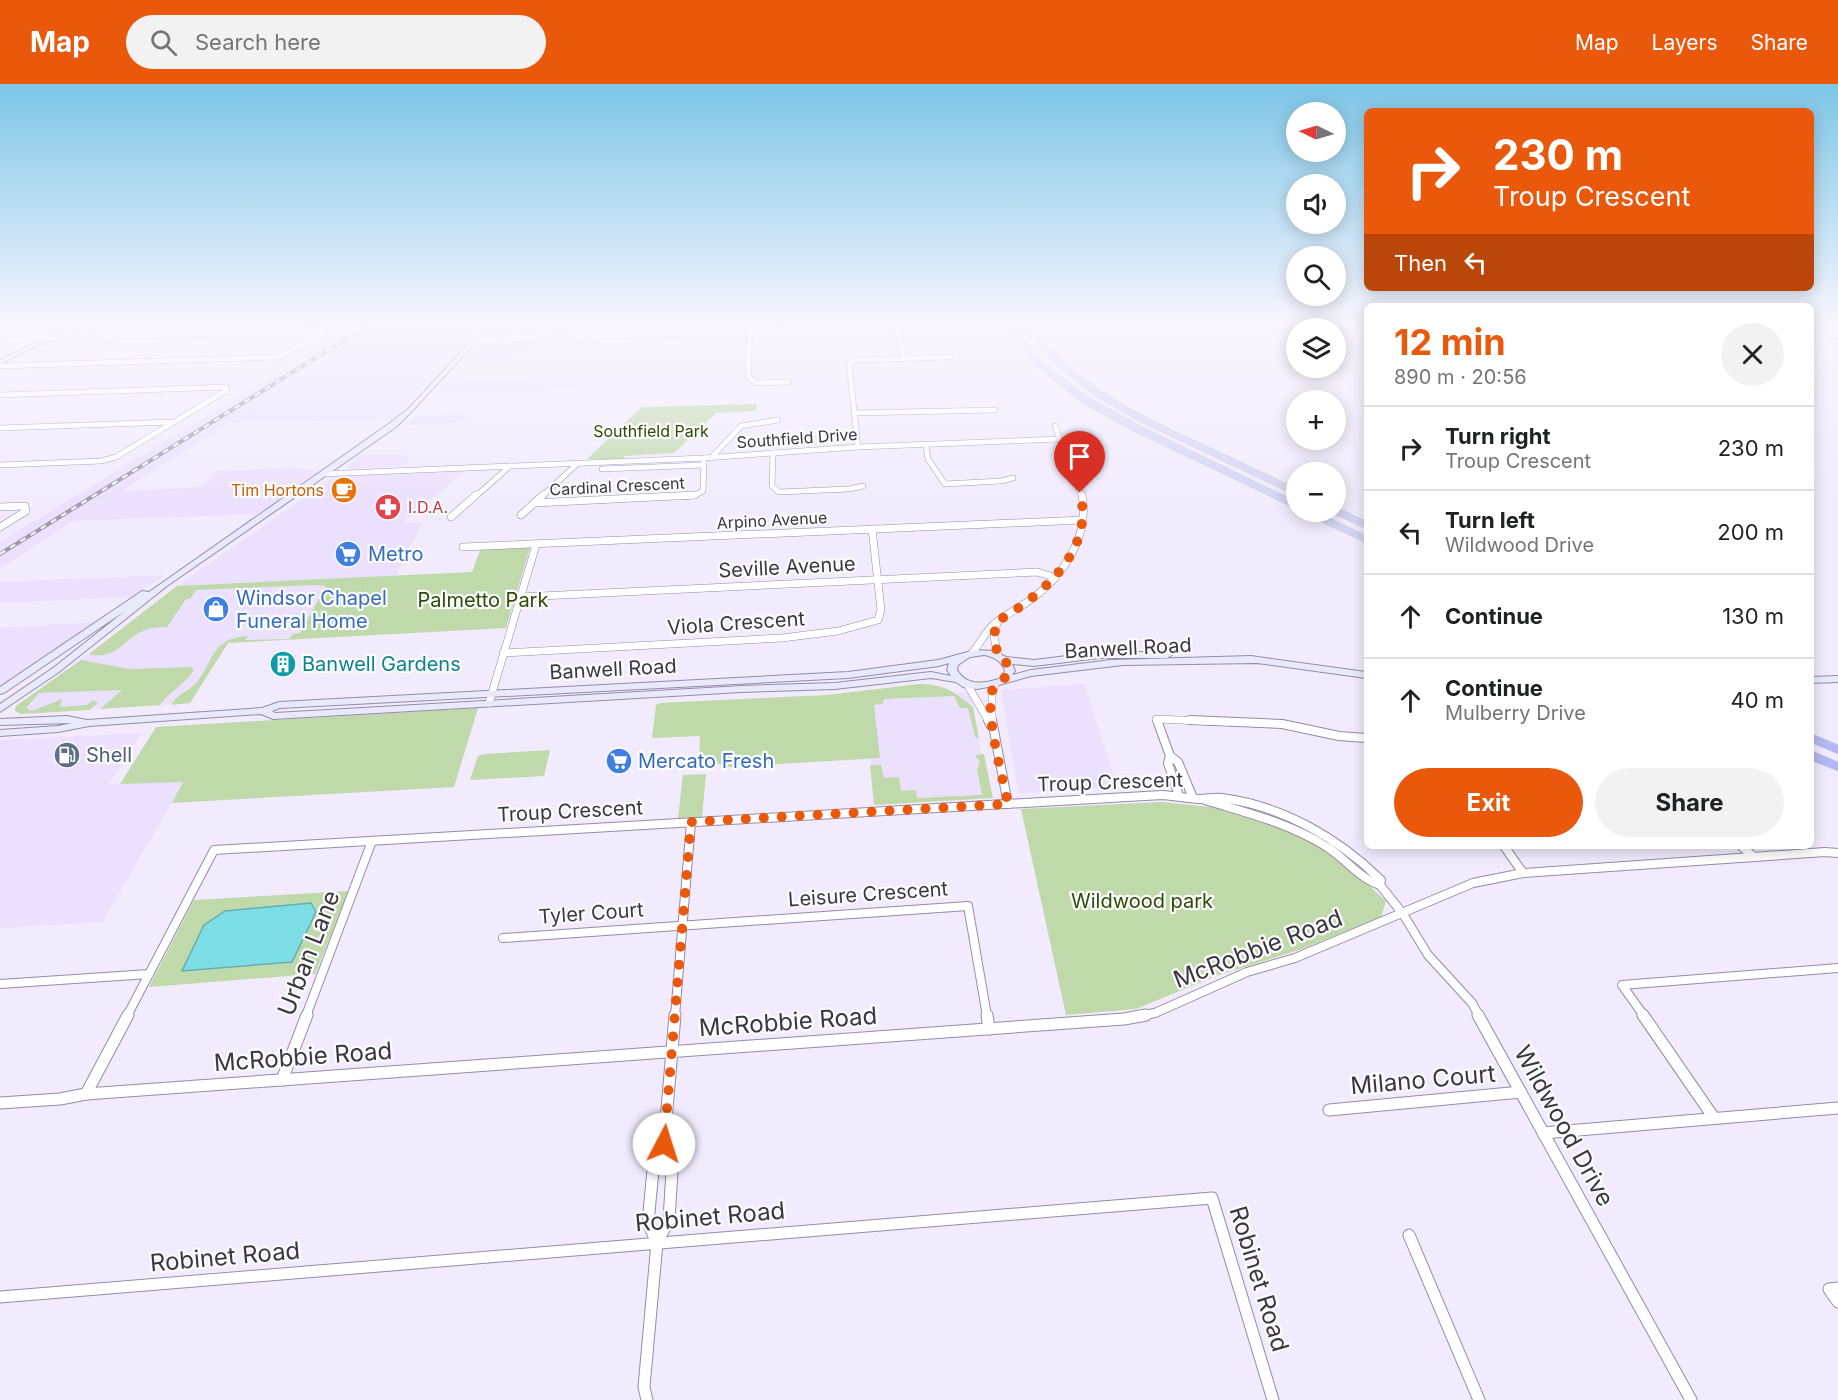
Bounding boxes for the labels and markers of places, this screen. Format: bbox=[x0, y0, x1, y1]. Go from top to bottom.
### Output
pin bbox=[1054, 431, 1105, 493]
cafe icon: Tim Hortons bbox=[329, 475, 359, 505]
place label: Tim Hortons bbox=[231, 480, 324, 500]
pharmacy icon: I.D.A. bbox=[373, 492, 403, 522]
place label: I.D.A. bbox=[408, 497, 448, 517]
supermarket icon: Metro bbox=[333, 539, 363, 569]
place label: Metro bbox=[368, 542, 423, 566]
place label: Windsor Chapel Funeral Home bbox=[236, 586, 387, 633]
shop icon: Windsor Chapel Funeral Home bbox=[201, 594, 231, 624]
building icon: Banwell Gardens bbox=[268, 649, 298, 679]
place label: Banwell Gardens bbox=[302, 652, 461, 676]
fuel station icon: Shell bbox=[52, 740, 82, 770]
place label: Shell bbox=[86, 743, 132, 767]
supermarket icon: Mercato Fresh bbox=[604, 746, 634, 776]
place label: Mercato Fresh bbox=[638, 749, 774, 773]

